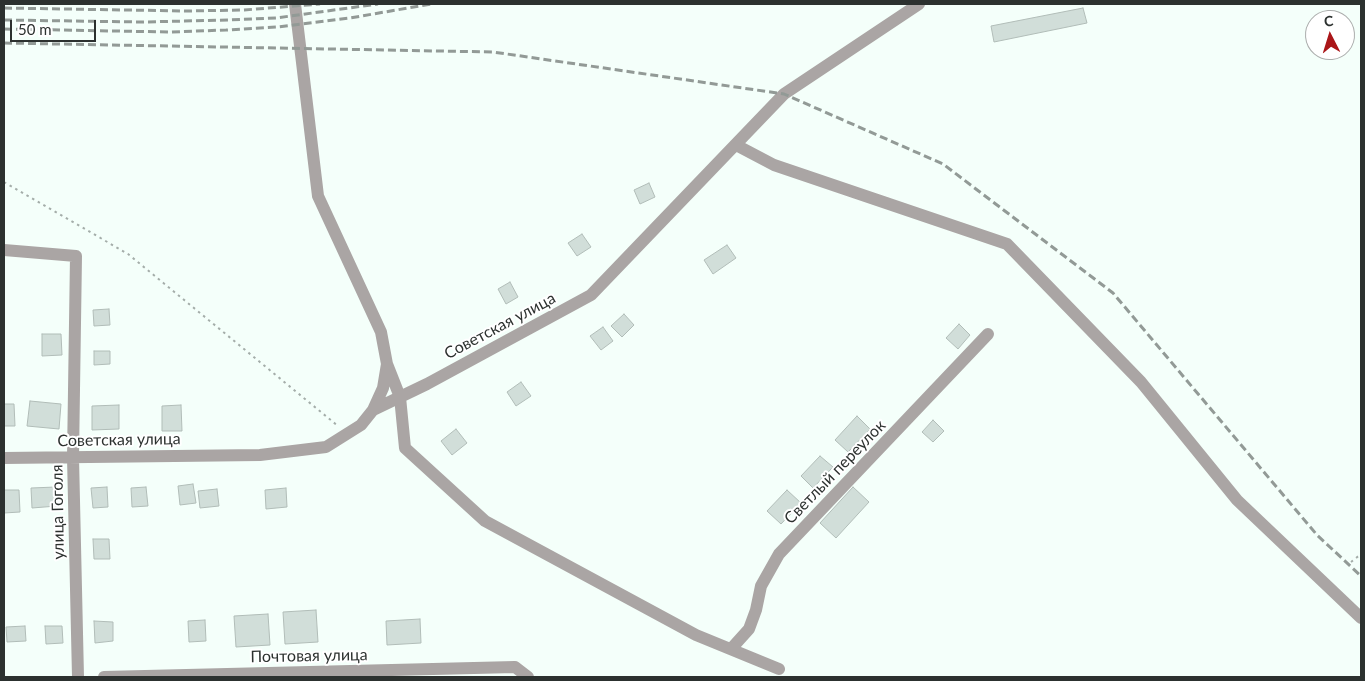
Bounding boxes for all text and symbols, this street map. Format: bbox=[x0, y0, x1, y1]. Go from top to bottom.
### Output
scale bar bbox=[12, 10, 99, 42]
north arrow bbox=[1305, 10, 1355, 60]
text: С bbox=[1323, 12, 1334, 29]
text: 50 m bbox=[18, 20, 52, 38]
street label: Советская улица bbox=[441, 289, 559, 363]
street label: Светлый переулок bbox=[780, 416, 890, 528]
street label: Советская улица bbox=[57, 429, 181, 451]
street label: улица Гоголя bbox=[48, 464, 68, 560]
street label: Почтовая улица bbox=[250, 645, 368, 667]

